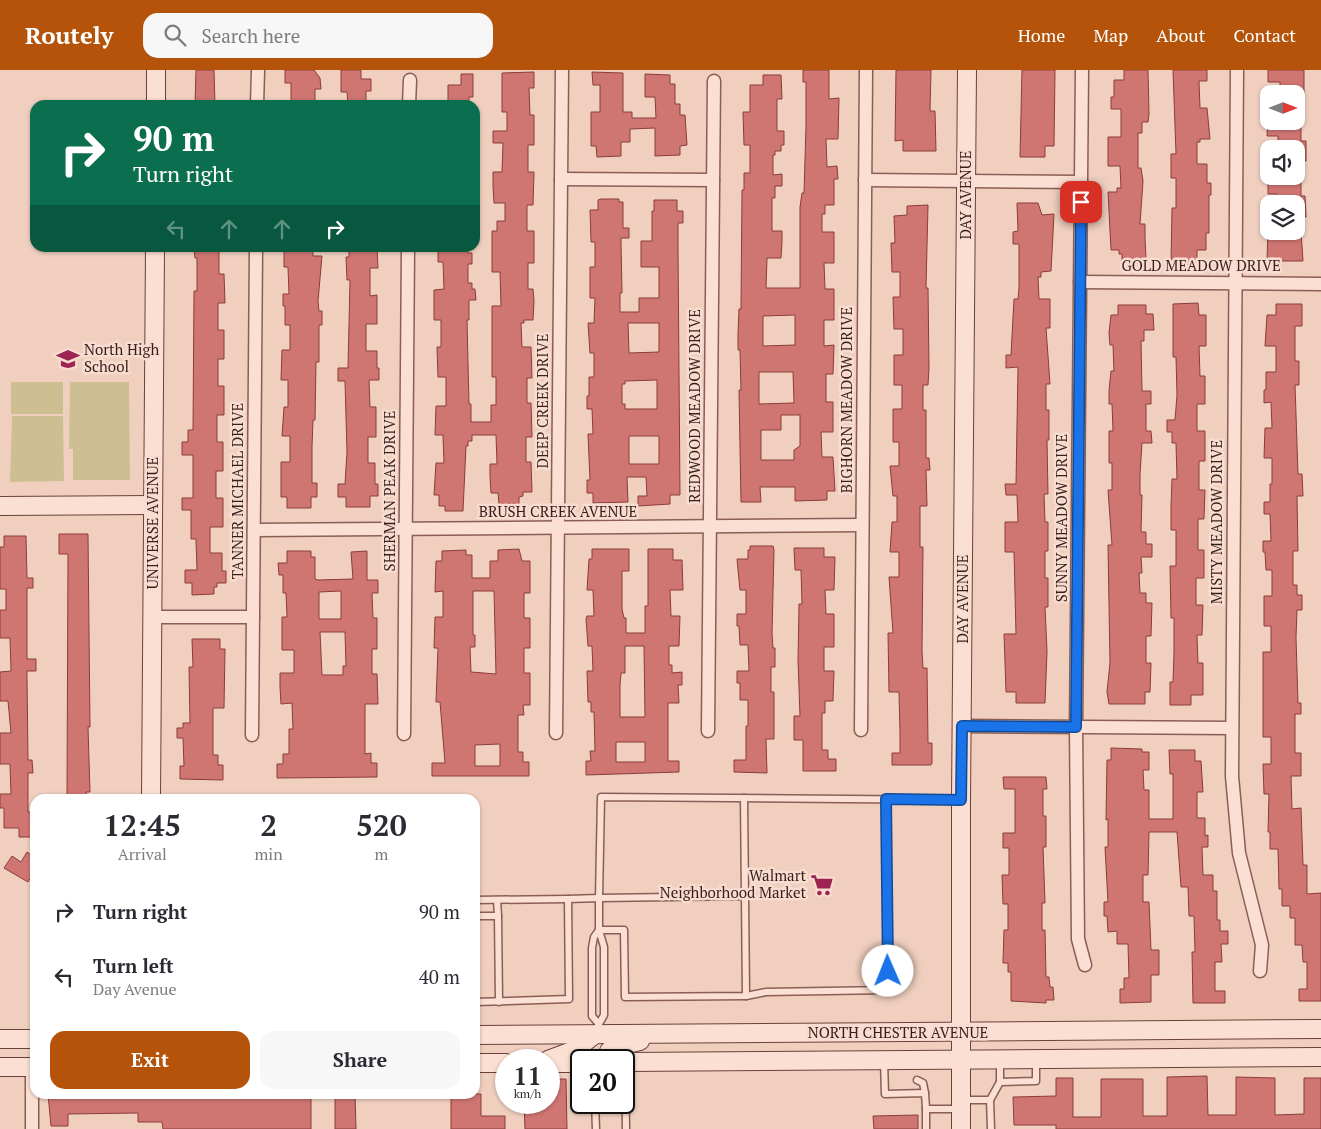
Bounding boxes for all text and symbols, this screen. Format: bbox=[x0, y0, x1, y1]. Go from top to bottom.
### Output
search box bbox=[143, 13, 493, 58]
text: Routely bbox=[25, 19, 113, 51]
icon: search bbox=[161, 21, 189, 49]
text: Search here bbox=[201, 23, 300, 48]
text: Home bbox=[1018, 23, 1065, 47]
text: Map bbox=[1093, 23, 1128, 47]
text: About bbox=[1156, 23, 1205, 47]
text: Contact bbox=[1233, 23, 1296, 47]
north arrow bbox=[1260, 85, 1305, 130]
map controls bbox=[1260, 85, 1305, 240]
text: 90 m bbox=[133, 115, 214, 161]
icon: right bbox=[50, 120, 115, 185]
button: sound bbox=[1260, 140, 1305, 185]
street label: DAY AVENUE bbox=[955, 150, 975, 240]
text: Turn right bbox=[133, 159, 233, 188]
pin bbox=[1060, 181, 1102, 223]
icon: arrive bbox=[1067, 188, 1095, 216]
button: layers bbox=[1260, 195, 1305, 240]
icon: left bbox=[162, 215, 190, 243]
icon: ahead bbox=[215, 215, 243, 243]
icon: ahead bbox=[268, 215, 296, 243]
icon: right bbox=[321, 215, 349, 243]
street label: GOLD MEADOW DRIVE bbox=[1121, 255, 1281, 275]
street label: BIGHORN MEADOW DRIVE bbox=[836, 307, 856, 493]
street label: REDWOOD MEADOW DRIVE bbox=[684, 309, 704, 503]
street label: DEEP CREEK DRIVE bbox=[532, 333, 552, 469]
place label: North High School bbox=[84, 339, 159, 376]
school or university icon: North High School bbox=[55, 346, 81, 372]
street label: TANNER MICHAEL DRIVE bbox=[227, 403, 247, 579]
street label: SHERMAN PEAK DRIVE bbox=[379, 411, 399, 571]
street label: SUNNY MEADOW DRIVE bbox=[1051, 434, 1071, 602]
street label: MISTY MEADOW DRIVE bbox=[1206, 440, 1226, 604]
street label: UNIVERSE AVENUE bbox=[142, 457, 162, 589]
street label: BRUSH CREEK AVENUE bbox=[479, 501, 637, 521]
street label: DAY AVENUE bbox=[952, 554, 972, 644]
text: 12:45 bbox=[103, 805, 181, 845]
text: 2 bbox=[260, 805, 277, 845]
text: 520 bbox=[356, 805, 407, 845]
text: Arrival bbox=[118, 843, 167, 865]
text: min bbox=[255, 843, 283, 865]
text: m bbox=[374, 843, 388, 865]
place label: Walmart Neighborhood Market bbox=[660, 865, 806, 902]
supermarket icon: Walmart Neighborhood Market bbox=[809, 872, 835, 898]
icon: right bbox=[50, 898, 78, 926]
text: Turn right bbox=[93, 899, 187, 924]
text: 90 m bbox=[419, 899, 460, 924]
position arrow bbox=[861, 944, 913, 996]
text: Turn left bbox=[93, 953, 174, 978]
icon: left bbox=[50, 963, 78, 991]
text: 40 m bbox=[419, 964, 460, 989]
text: Day Avenue bbox=[93, 978, 176, 1000]
street label: NORTH CHESTER AVENUE bbox=[808, 1022, 988, 1042]
button: Exit bbox=[50, 1031, 250, 1089]
button: Share bbox=[260, 1031, 460, 1089]
speed limit sign: 20 bbox=[570, 1049, 635, 1114]
text: 11 bbox=[513, 1059, 542, 1092]
text: km/h bbox=[514, 1086, 541, 1101]

